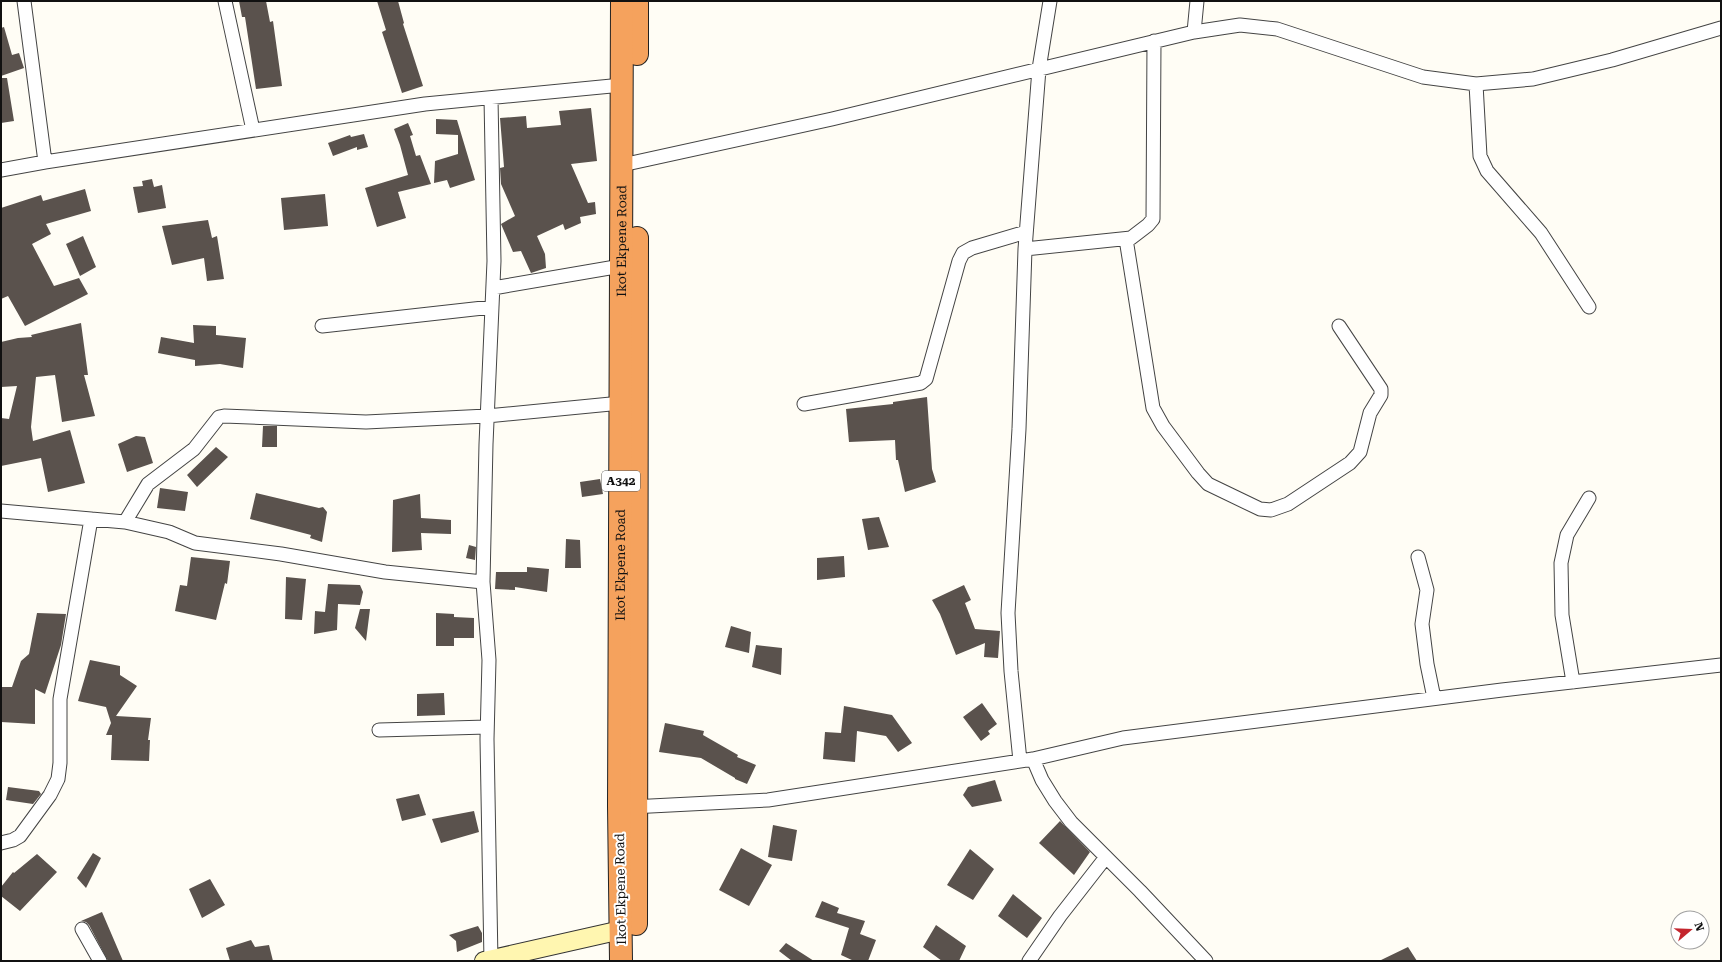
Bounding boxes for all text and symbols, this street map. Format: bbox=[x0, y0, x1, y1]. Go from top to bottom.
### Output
street label: Ikot Ekpene Road bbox=[614, 185, 629, 297]
road number: A342 bbox=[602, 471, 640, 491]
street label: Ikot Ekpene Road bbox=[613, 509, 628, 621]
street label: Ikot Ekpene Road bbox=[612, 832, 629, 945]
north arrow bbox=[1670, 910, 1710, 950]
text: N bbox=[1691, 921, 1707, 934]

